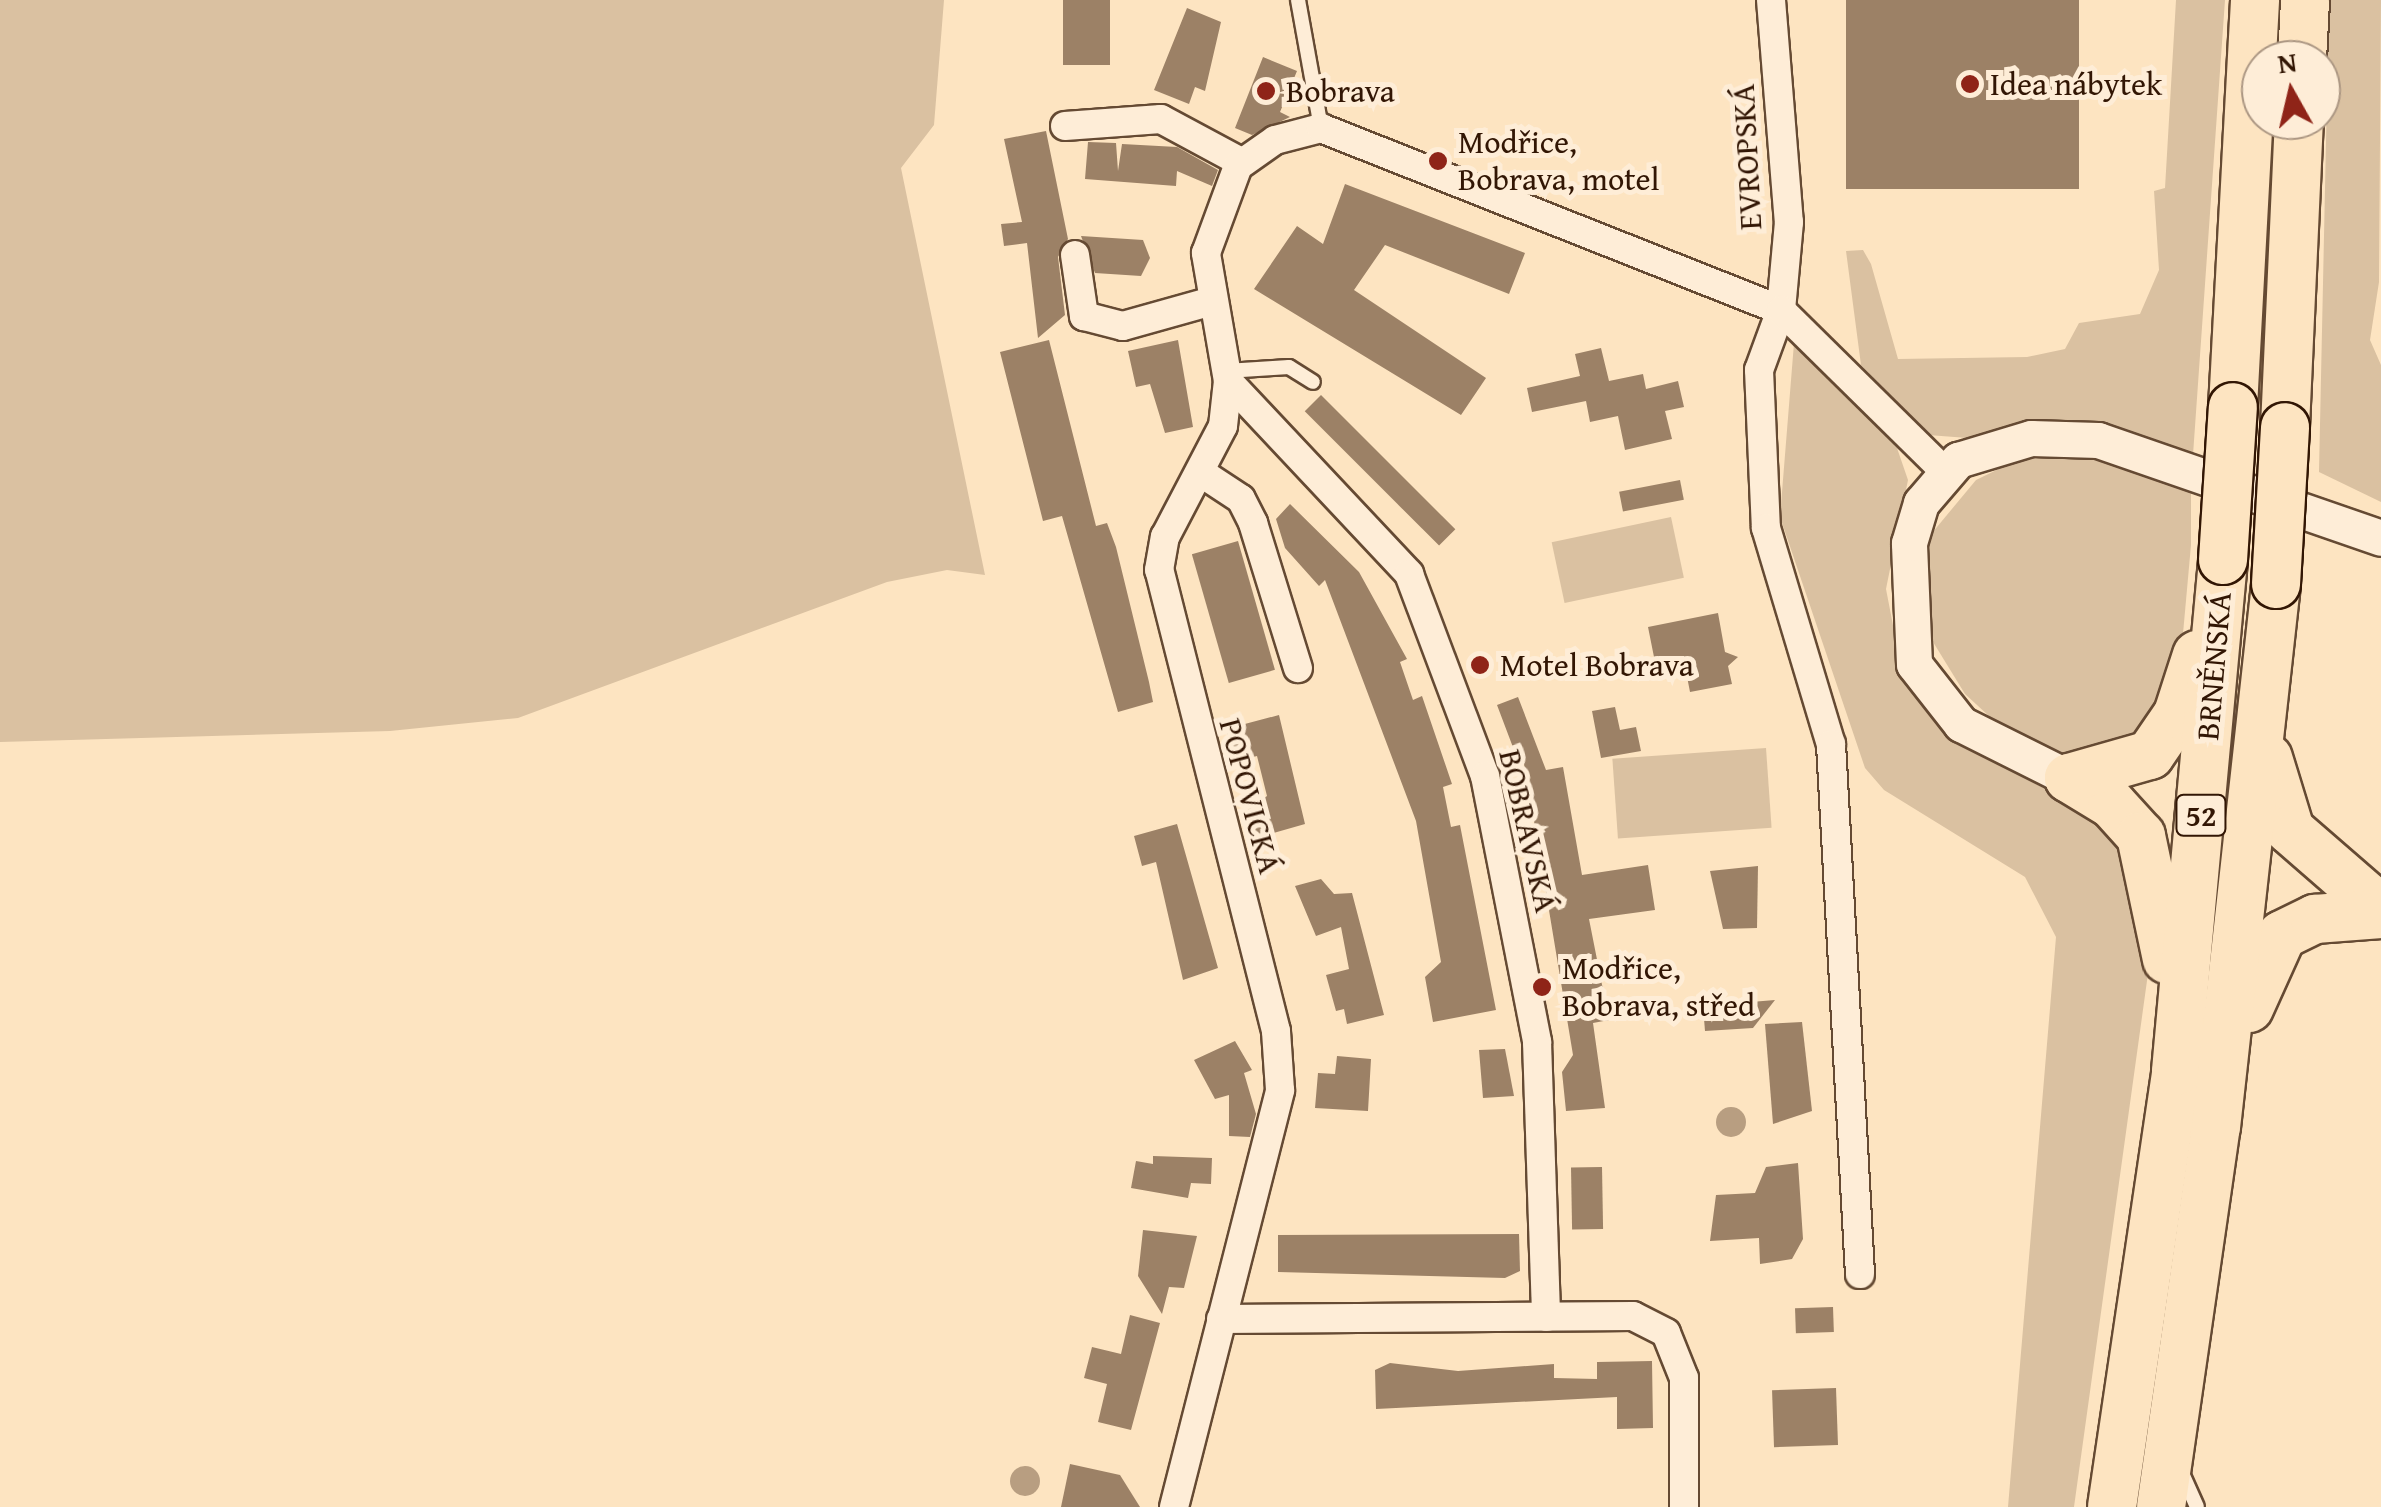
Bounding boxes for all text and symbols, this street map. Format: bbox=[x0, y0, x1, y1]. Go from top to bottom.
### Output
north arrow bbox=[2241, 40, 2341, 140]
text: N bbox=[2275, 40, 2299, 83]
place label: Idea nábytek bbox=[1990, 65, 2162, 103]
place label: Bobrava bbox=[1286, 72, 1395, 110]
marker: Idea nábytek bbox=[1959, 73, 1981, 95]
marker: Bobrava bbox=[1255, 80, 1277, 102]
street label: EVROPSKÁ bbox=[1724, 83, 1770, 231]
place label: Modřice, Bobrava, motel bbox=[1458, 124, 1660, 199]
marker: Modřice, Bobrava, motel bbox=[1427, 150, 1449, 172]
street label: BRNĚNSKÁ bbox=[2188, 590, 2240, 742]
place label: Motel Bobrava bbox=[1500, 646, 1694, 684]
marker: Motel Bobrava bbox=[1469, 654, 1491, 676]
street label: POPOVICKÁ bbox=[1211, 714, 1289, 878]
street label: BOBRAVSKÁ bbox=[1491, 746, 1565, 916]
road number: 52 bbox=[2174, 790, 2228, 840]
place label: Modřice, Bobrava, střed bbox=[1562, 950, 1755, 1025]
marker: Modřice, Bobrava, střed bbox=[1531, 976, 1553, 998]

